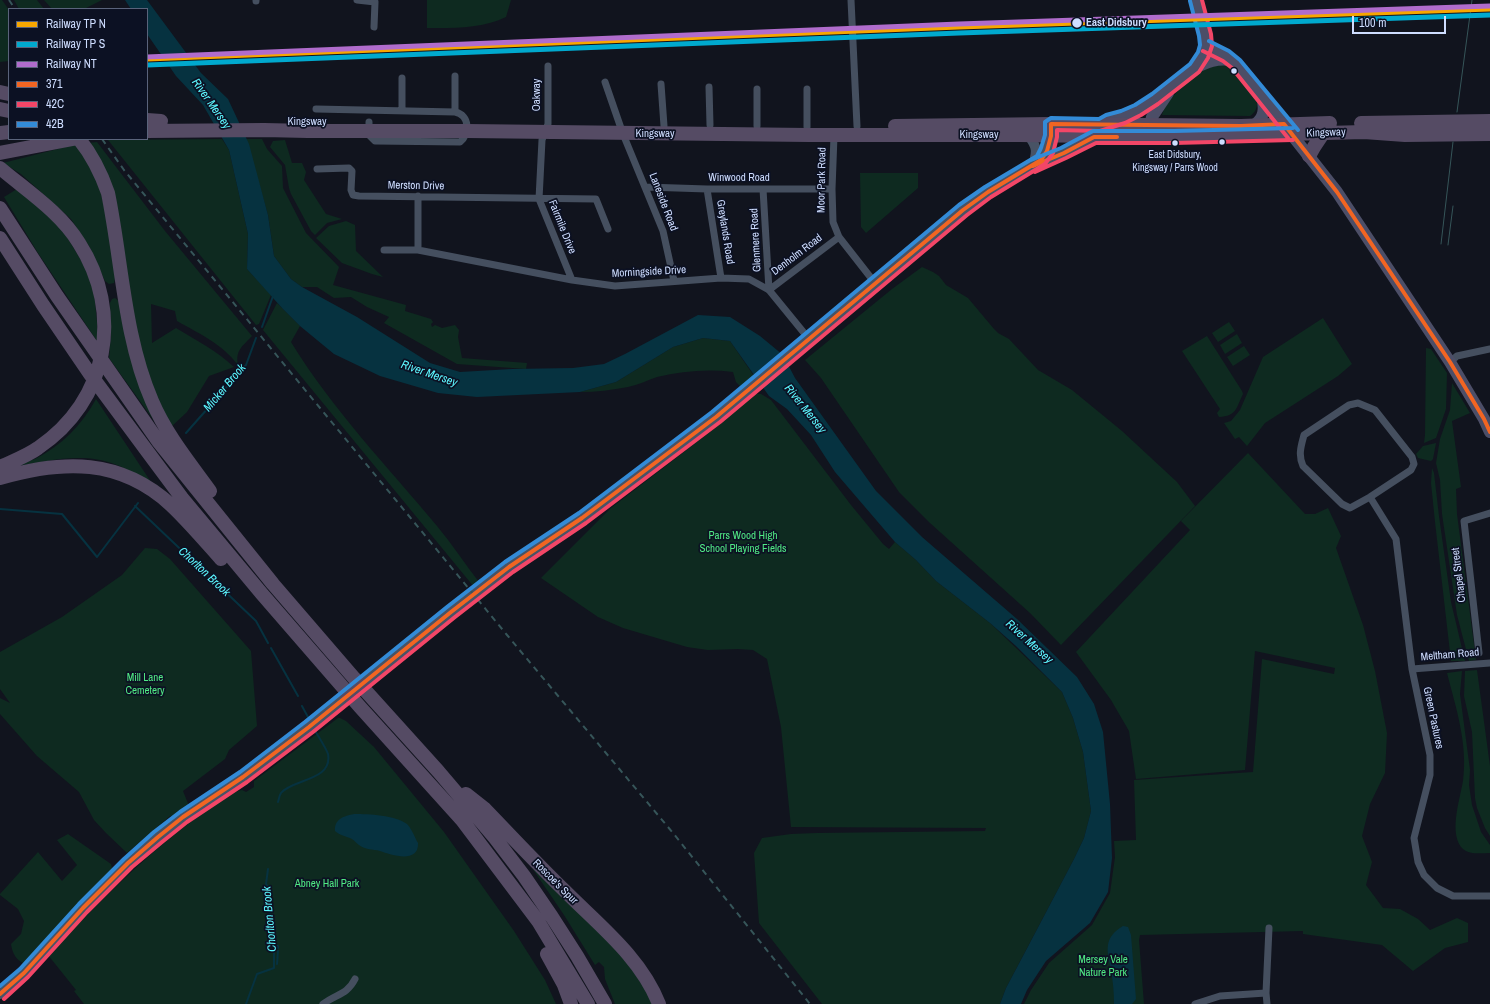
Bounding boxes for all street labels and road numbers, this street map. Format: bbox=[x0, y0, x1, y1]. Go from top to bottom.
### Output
street label: Oakway bbox=[530, 79, 544, 111]
street label: Kingsway bbox=[287, 115, 327, 129]
street label: Kingsway bbox=[1306, 126, 1346, 140]
street label: Kingsway bbox=[635, 127, 675, 141]
street label: Kingsway bbox=[959, 128, 999, 142]
street label: Moor Park Road bbox=[815, 147, 829, 213]
street label: Laneside Road bbox=[646, 171, 680, 233]
street label: Winwood Road bbox=[708, 171, 770, 185]
street label: Merston Drive bbox=[388, 179, 444, 193]
street label: Fairmile Drive bbox=[545, 198, 579, 256]
street label: Greylands Road bbox=[713, 199, 737, 265]
street label: Glenmere Road bbox=[748, 208, 764, 272]
street label: Denholm Road bbox=[769, 232, 825, 278]
street label: Morningside Drive bbox=[612, 263, 686, 281]
street label: Chapel Street bbox=[1449, 547, 1469, 603]
street label: Meltham Road bbox=[1420, 646, 1480, 664]
street label: Green Pastures bbox=[1420, 686, 1446, 750]
street label: Roscoe's Spur bbox=[530, 857, 580, 907]

